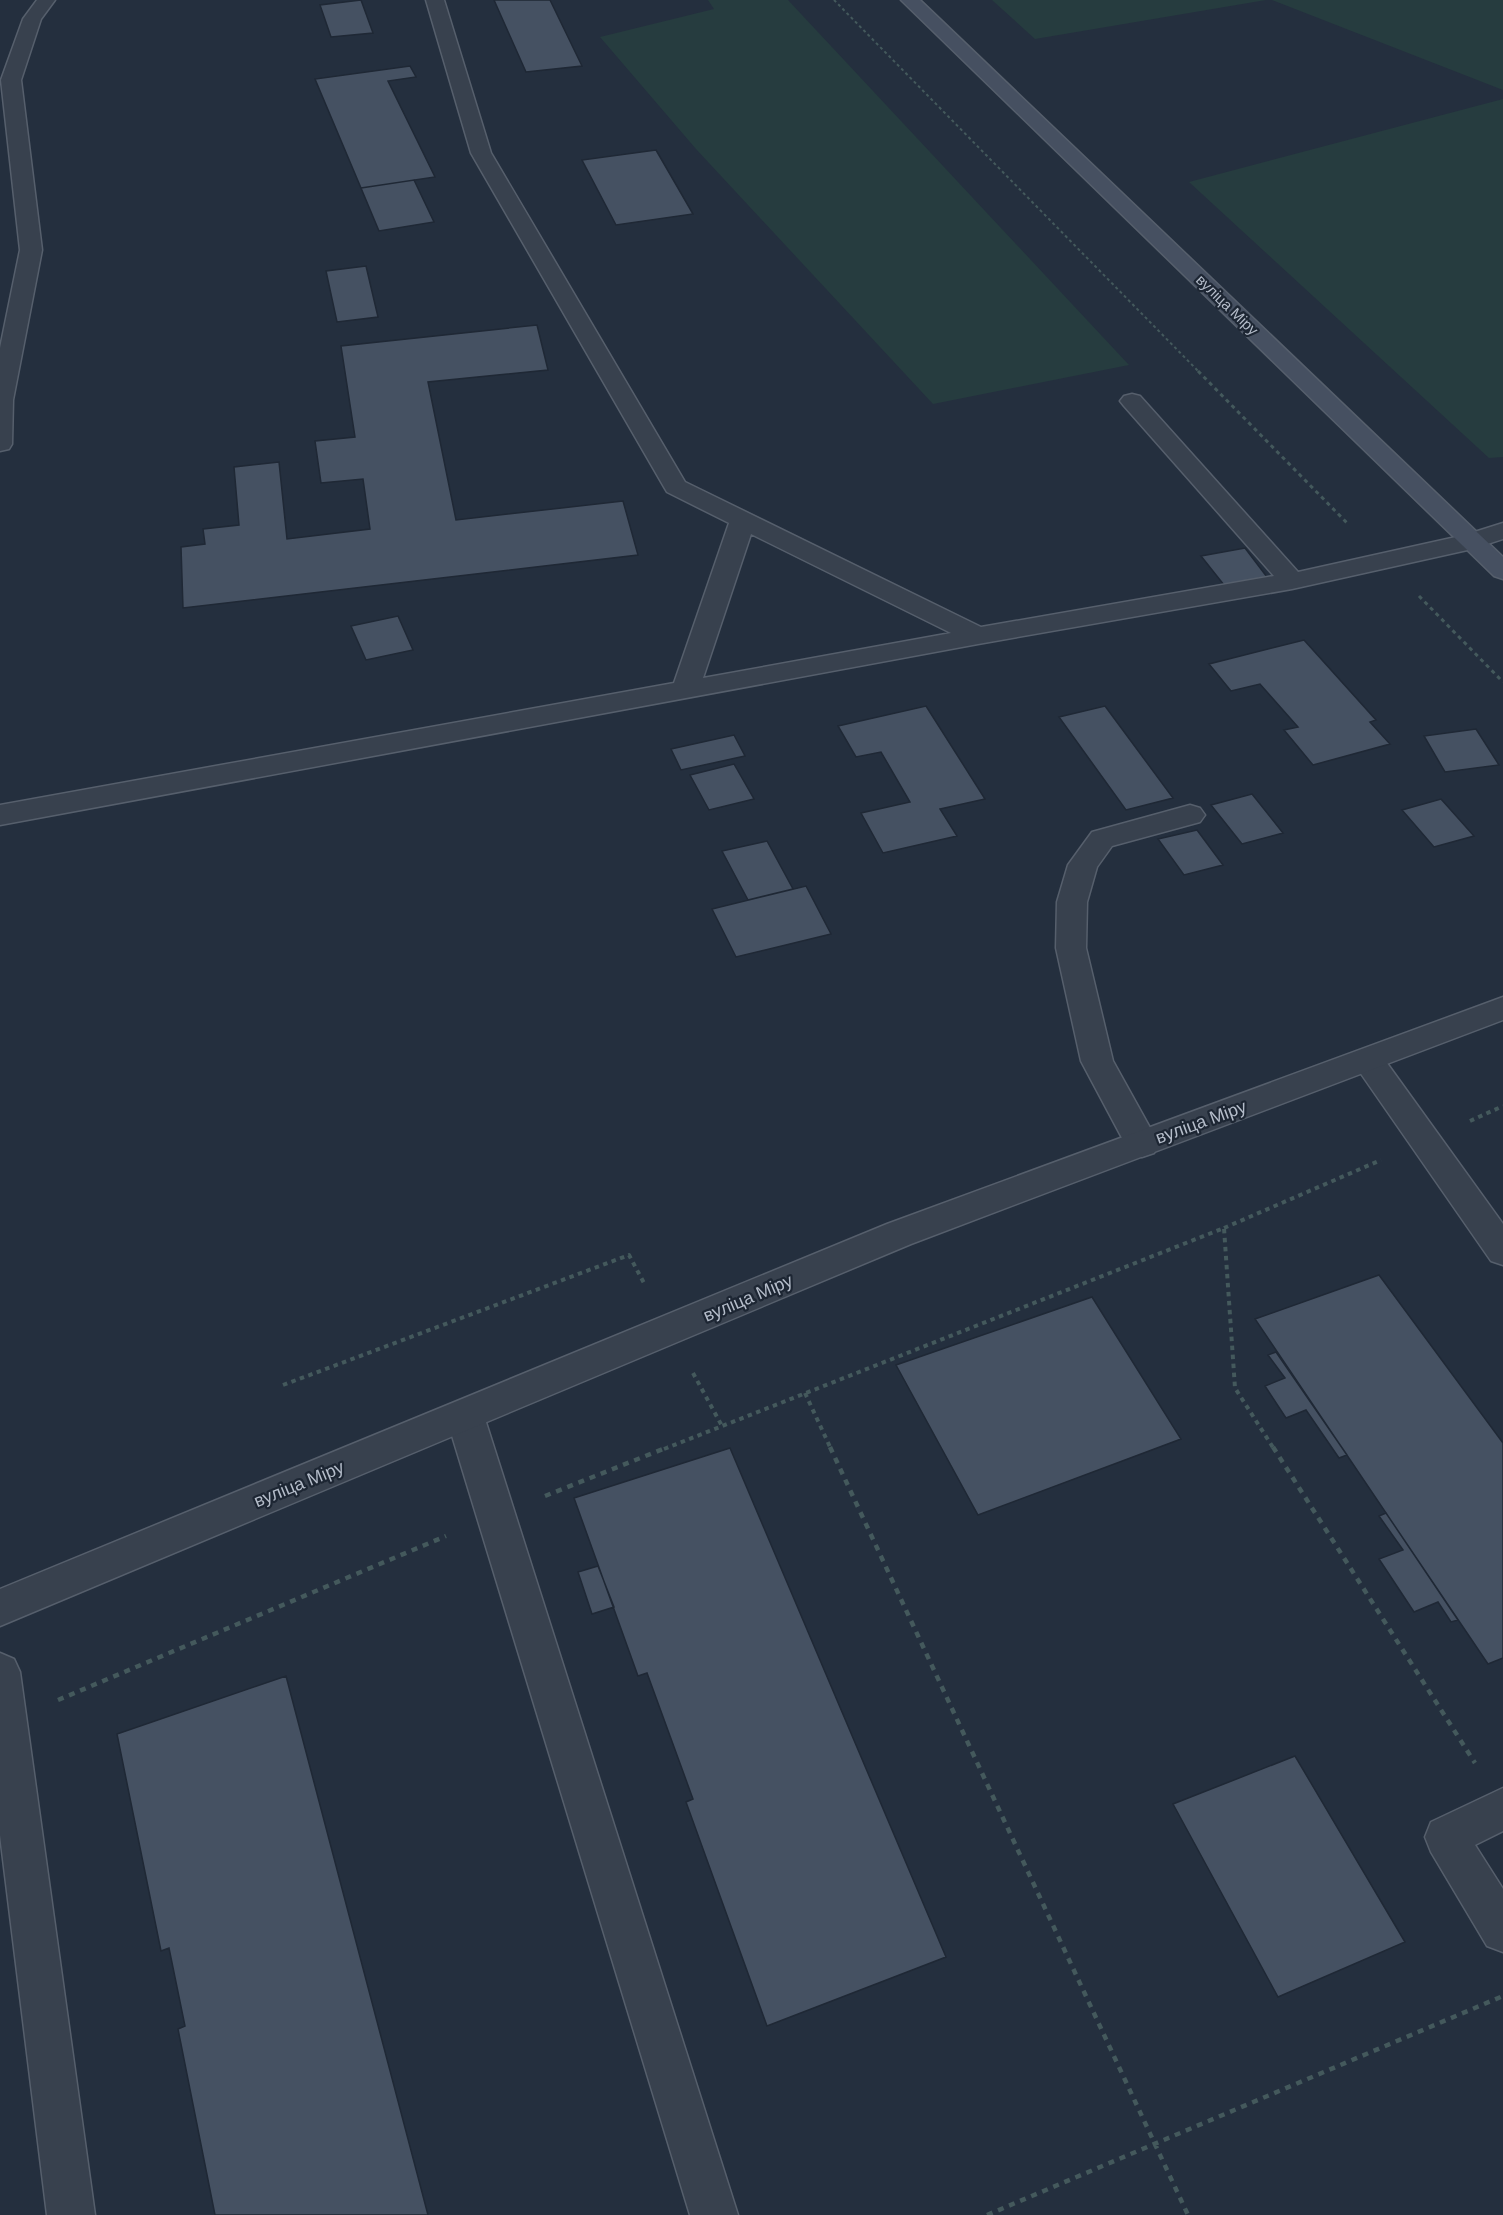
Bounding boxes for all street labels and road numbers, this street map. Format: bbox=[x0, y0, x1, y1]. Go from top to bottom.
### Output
street label: вуліца Міру bbox=[1192, 270, 1263, 340]
street label: вуліца Міру bbox=[1152, 1094, 1250, 1150]
street label: вуліца Міру bbox=[700, 1268, 796, 1328]
street label: вуліца Міру bbox=[250, 1455, 348, 1513]

